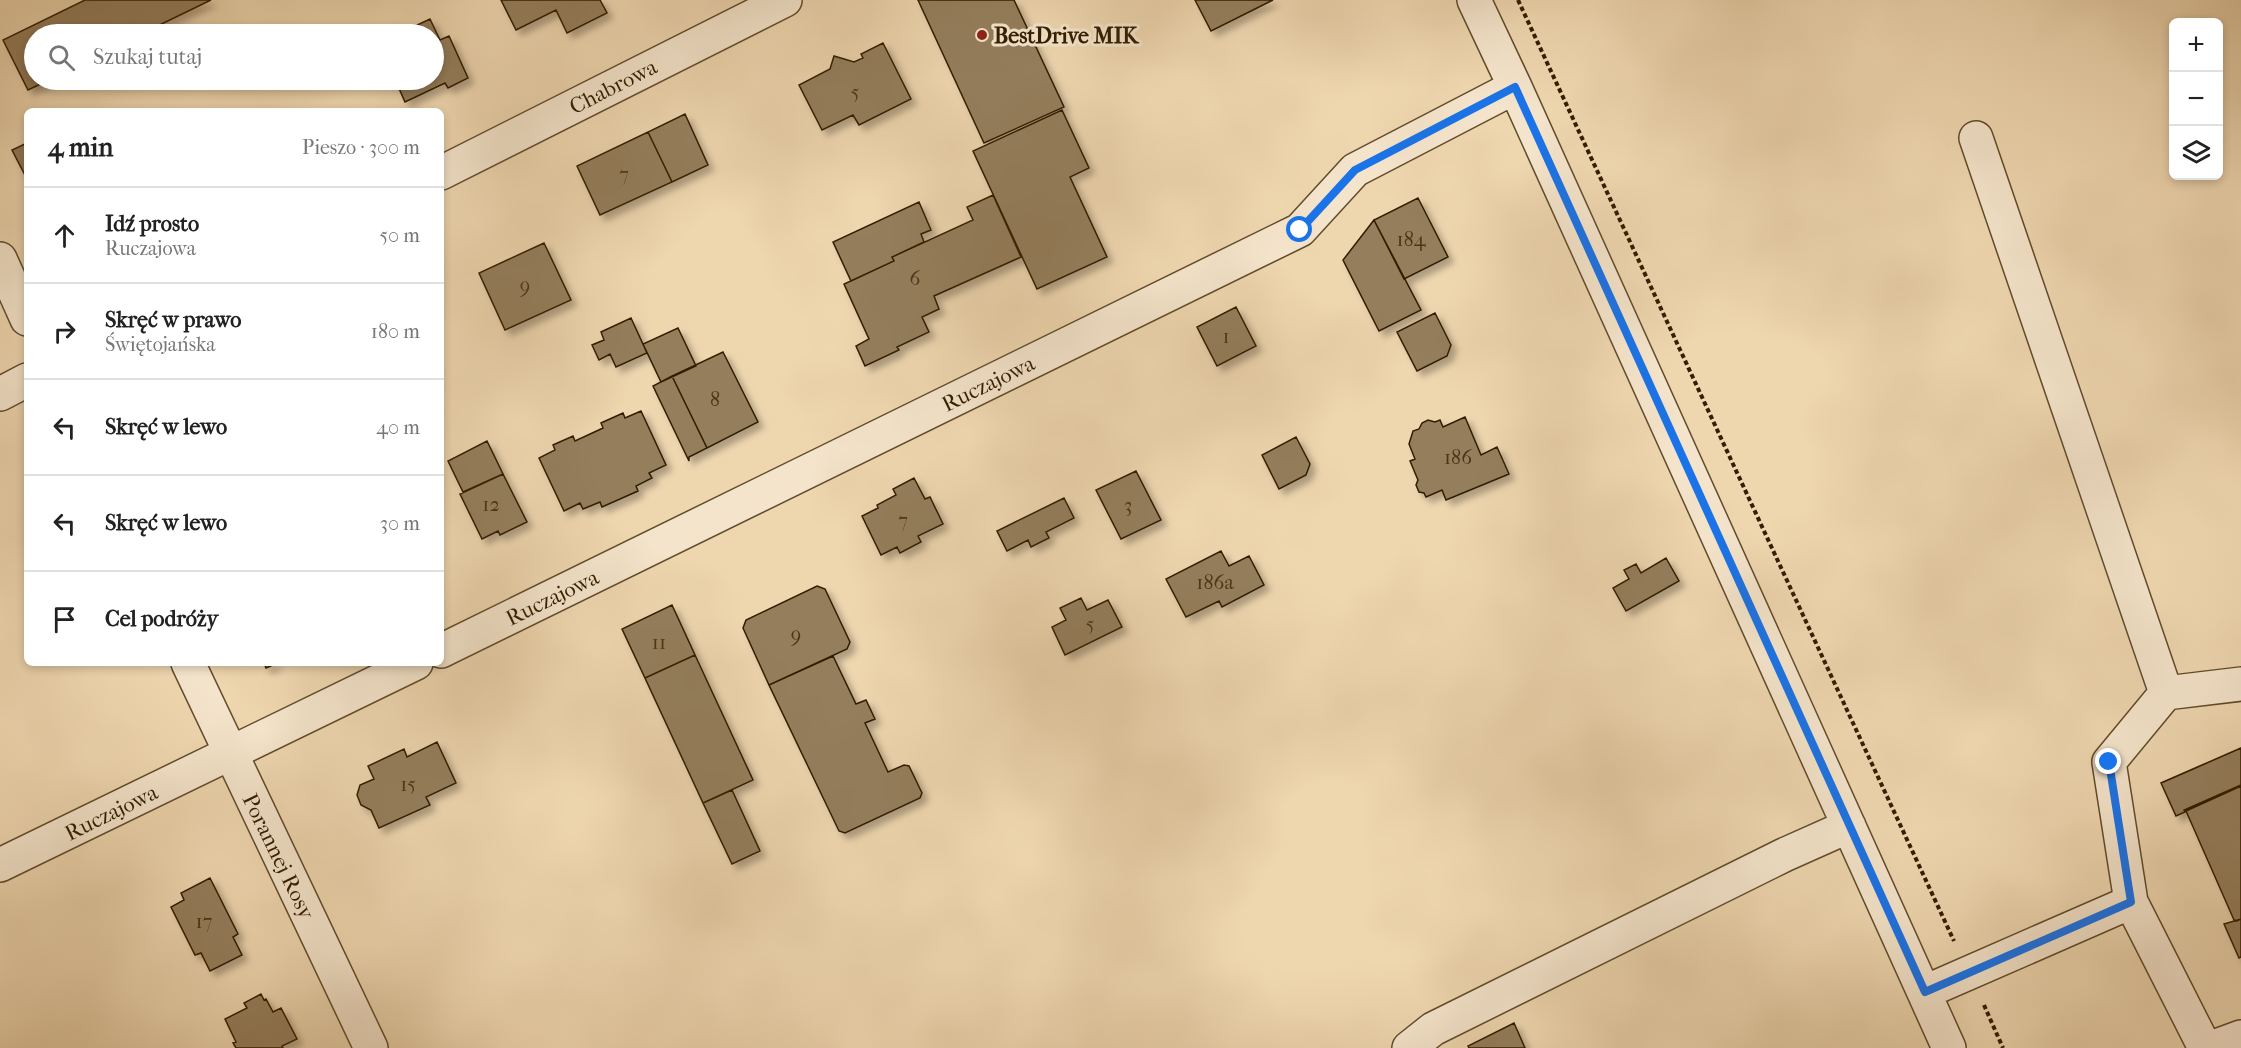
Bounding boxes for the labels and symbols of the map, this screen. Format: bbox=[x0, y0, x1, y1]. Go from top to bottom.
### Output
place label: BestDrive MIK bbox=[994, 23, 1140, 49]
marker: BestDrive MIK bbox=[975, 28, 989, 42]
street label: Chabrowa bbox=[565, 53, 662, 120]
house number: 5 bbox=[851, 81, 859, 104]
house number: 7 bbox=[619, 163, 629, 186]
route start bbox=[1286, 216, 1312, 242]
house number: 184 bbox=[1397, 228, 1427, 251]
house number: 6 bbox=[910, 267, 921, 290]
house number: 9 bbox=[520, 275, 530, 298]
house number: 1 bbox=[1222, 325, 1230, 348]
street label: Ruczajowa bbox=[938, 350, 1040, 418]
house number: 8 bbox=[710, 388, 720, 411]
house number: 186 bbox=[1444, 446, 1472, 469]
house number: 12 bbox=[482, 493, 500, 516]
house number: 3 bbox=[1124, 494, 1132, 517]
house number: 7 bbox=[898, 509, 908, 532]
street label: Ruczajowa bbox=[502, 564, 604, 632]
house number: 186a bbox=[1196, 571, 1234, 594]
house number: 5 bbox=[1086, 613, 1094, 636]
house number: 9 bbox=[791, 624, 801, 647]
house number: 11 bbox=[652, 631, 666, 654]
route end bbox=[2095, 748, 2121, 774]
house number: 15 bbox=[400, 773, 416, 796]
street label: Ruczajowa bbox=[61, 779, 163, 847]
street label: Porannej Rosy bbox=[236, 789, 320, 925]
house number: 17 bbox=[196, 910, 213, 933]

